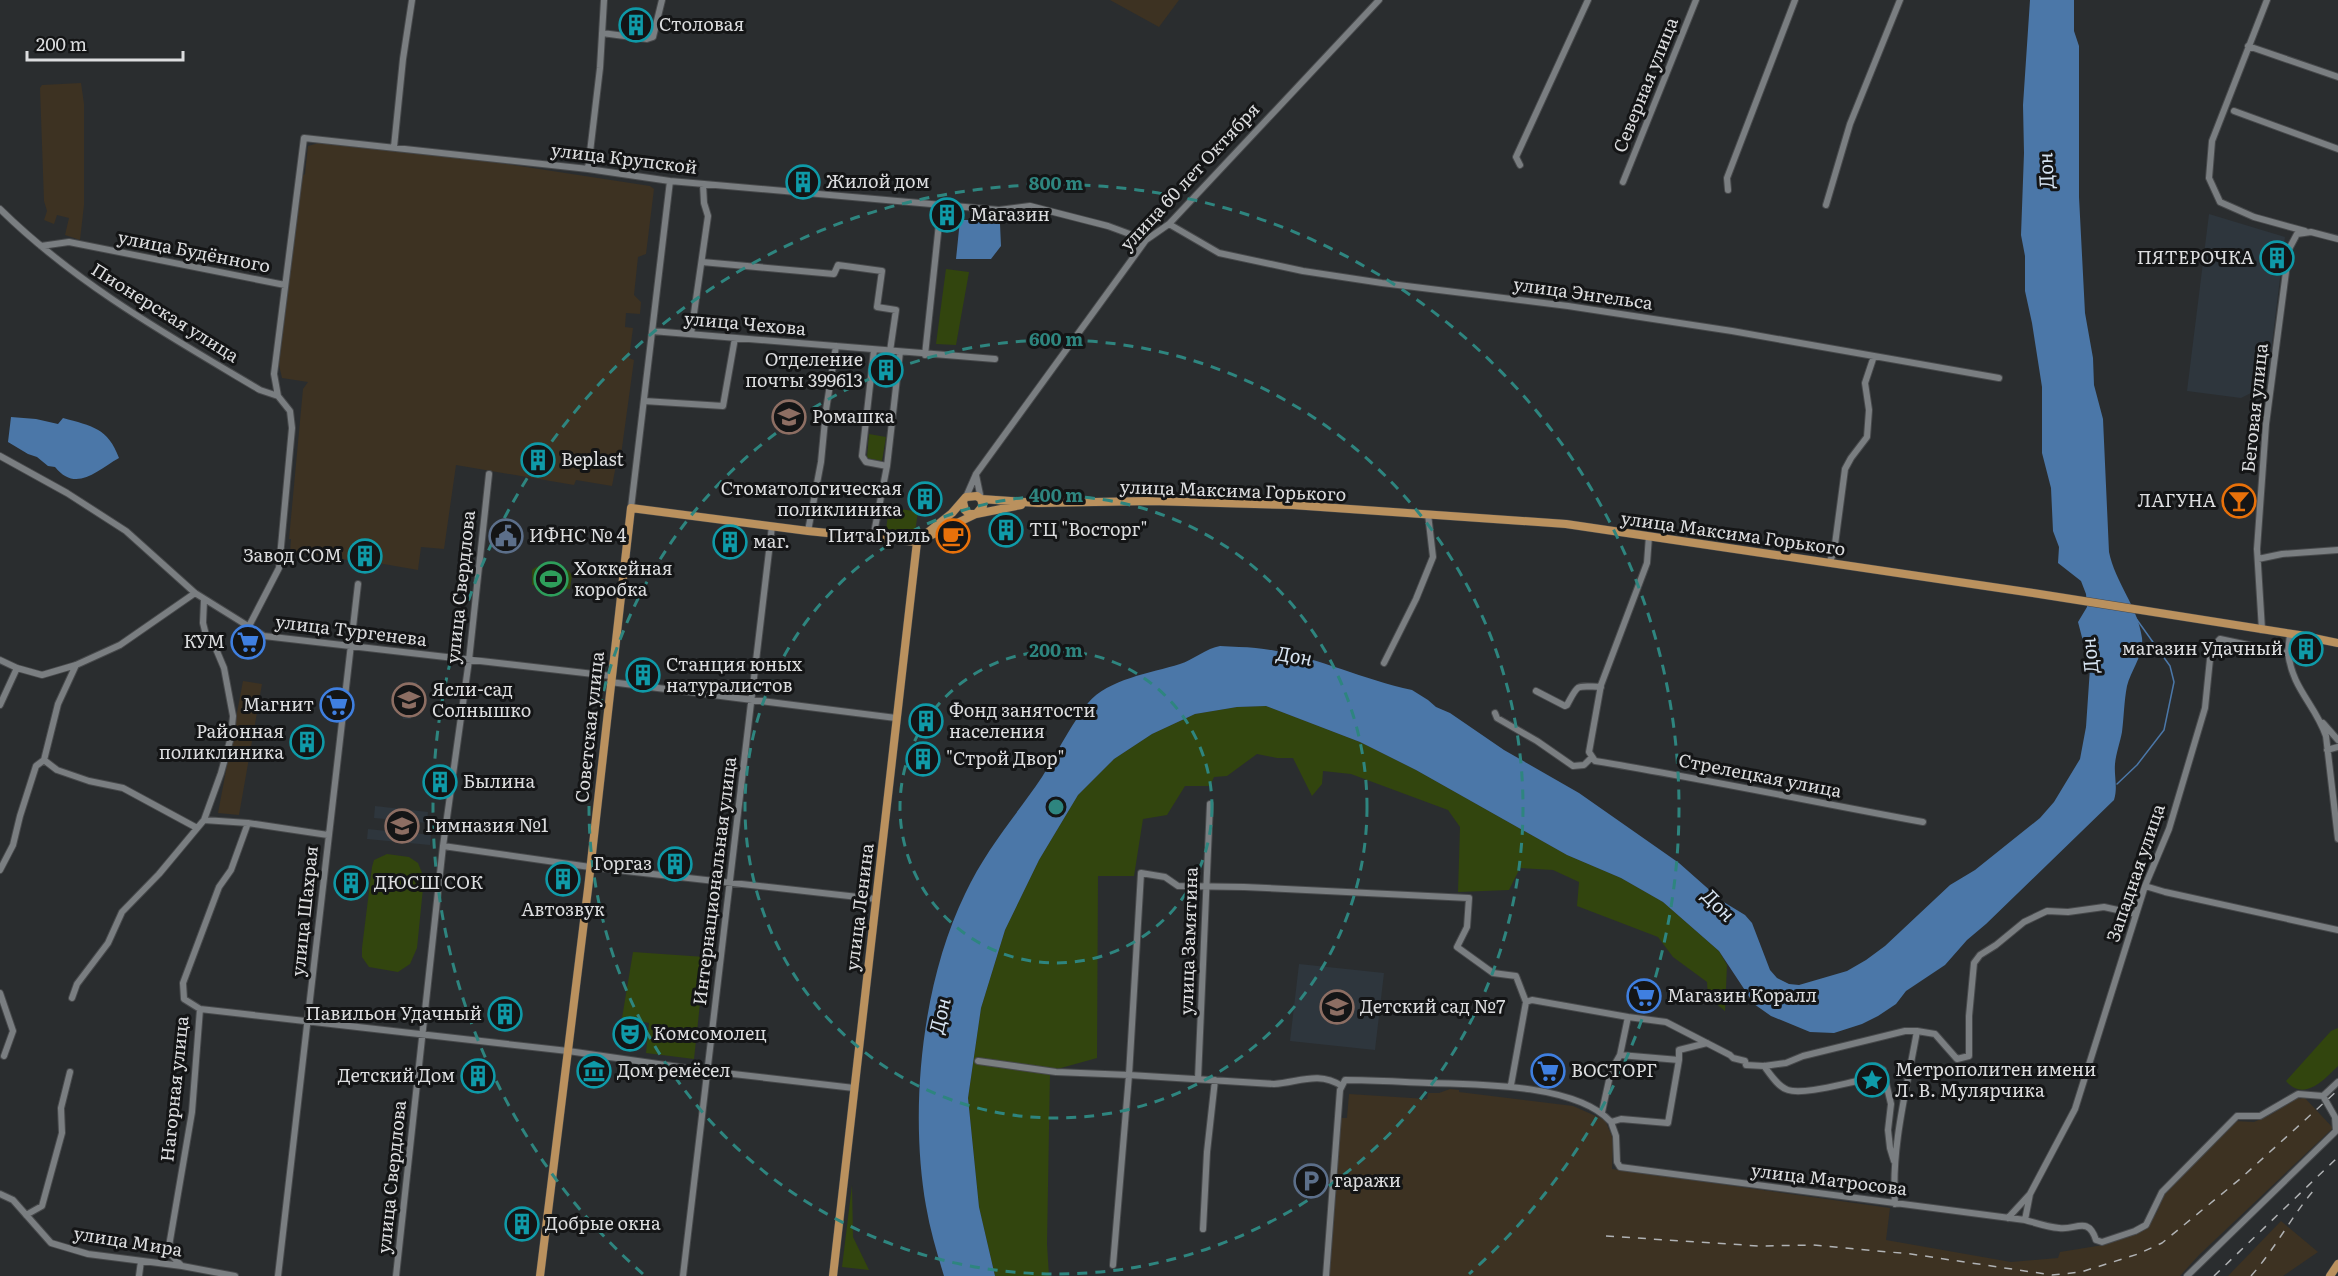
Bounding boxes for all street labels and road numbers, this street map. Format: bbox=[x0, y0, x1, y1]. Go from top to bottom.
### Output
street label: Северная улица bbox=[1605, 12, 1684, 156]
street label: улица 60 лет Октября bbox=[1113, 96, 1265, 256]
street label: улица Крупской bbox=[549, 135, 699, 180]
street label: улица Будённого bbox=[116, 222, 273, 279]
street label: Пионерская улица bbox=[87, 255, 245, 368]
street label: улица Энгельса bbox=[1512, 269, 1655, 316]
street label: улица Чехова bbox=[683, 304, 808, 341]
street label: Беговая улица bbox=[2233, 341, 2274, 474]
street label: улица Максима Горького bbox=[1119, 472, 1347, 507]
street label: улица Максима Горького bbox=[1619, 503, 1847, 562]
street label: улица Свердлова bbox=[438, 509, 481, 665]
street label: улица Тургенева bbox=[274, 607, 429, 652]
street label: Советская улица bbox=[567, 650, 610, 804]
street label: Стрелецкая улица bbox=[1676, 745, 1845, 804]
street label: Интернациональная улица bbox=[685, 755, 742, 1007]
street label: Западная улица bbox=[2098, 799, 2171, 945]
street label: улица Ленина bbox=[837, 841, 880, 972]
street label: улица Шахрая bbox=[283, 844, 324, 978]
street label: улица Замятина bbox=[1171, 866, 1204, 1015]
street label: Нагорная улица bbox=[152, 1014, 195, 1163]
street label: улица Свердлова bbox=[369, 1099, 412, 1255]
street label: улица Матросова bbox=[1749, 1156, 1909, 1202]
street label: улица Мира bbox=[72, 1219, 185, 1263]

